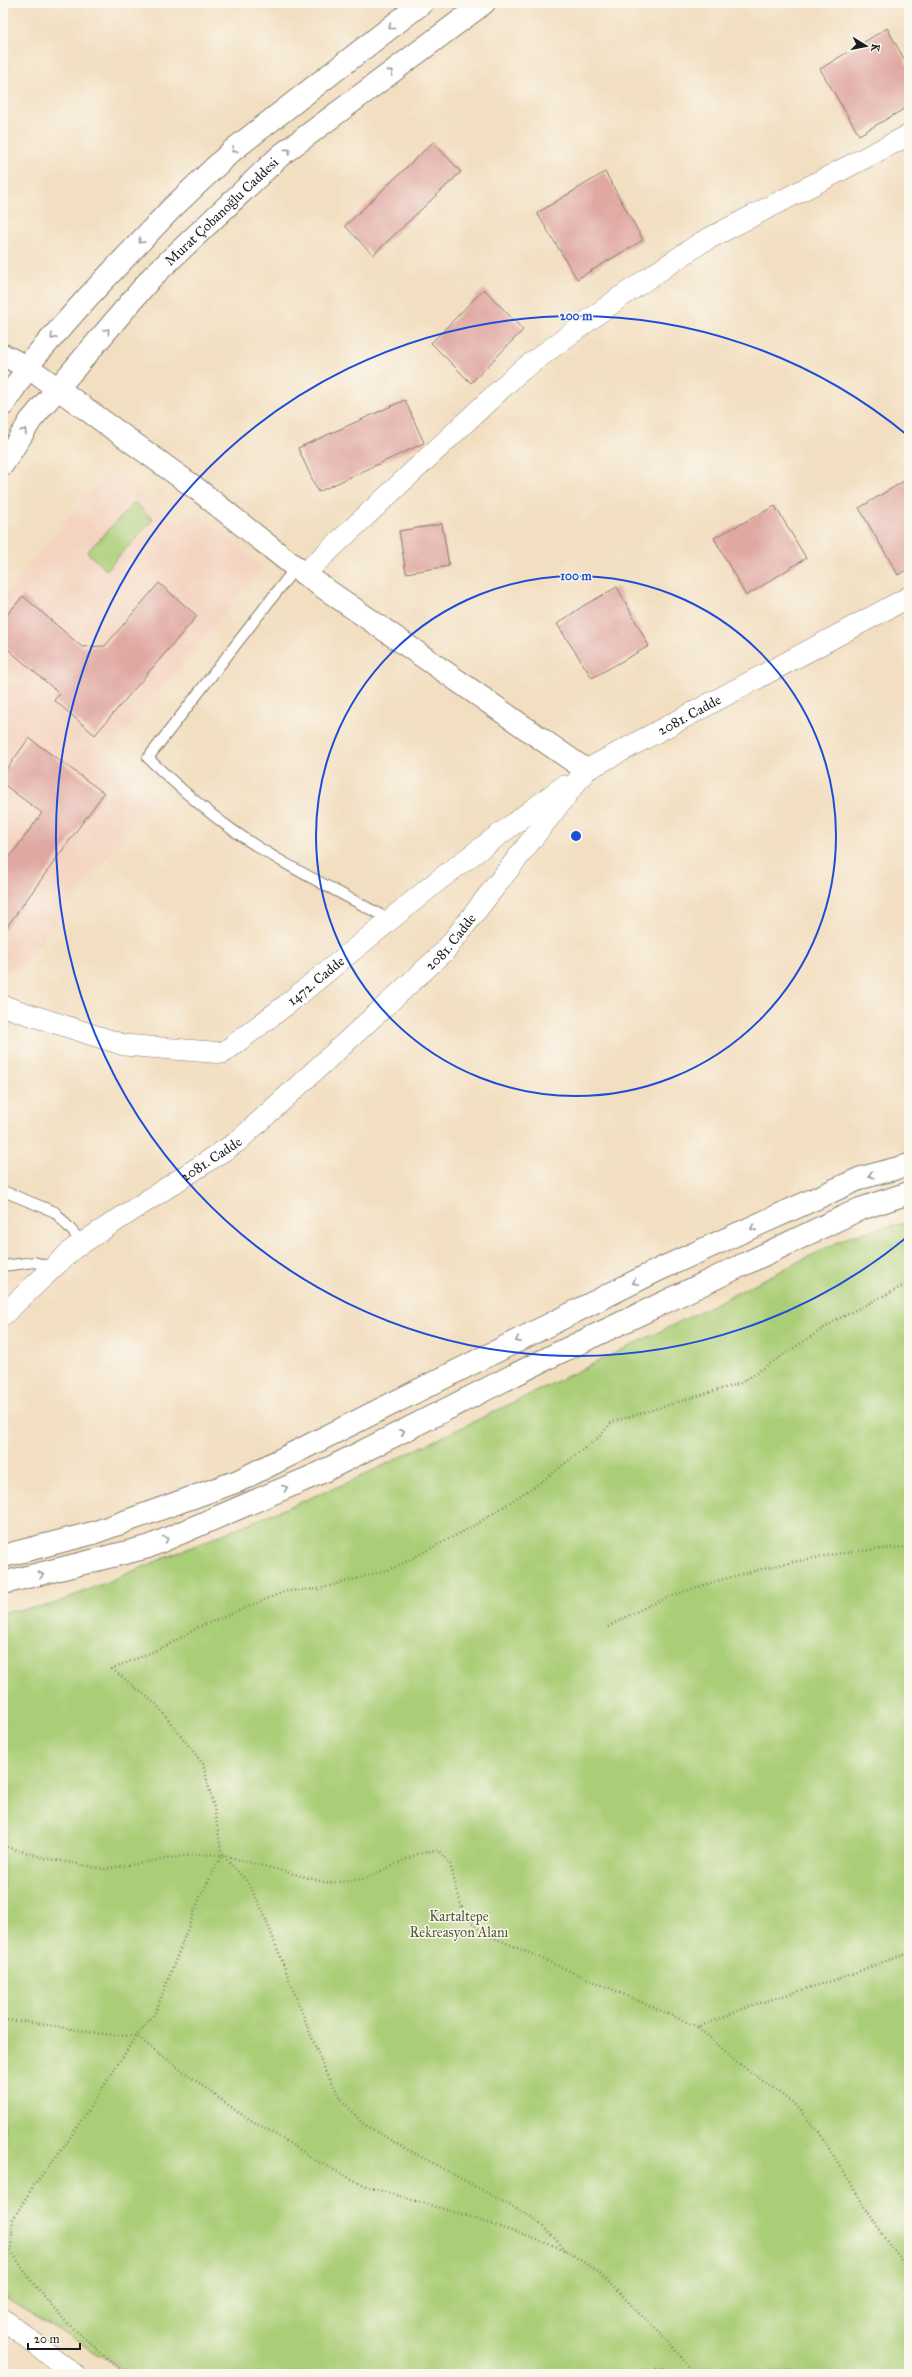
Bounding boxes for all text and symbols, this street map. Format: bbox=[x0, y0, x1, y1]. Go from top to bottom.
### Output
one-way arrow bbox=[388, 22, 395, 29]
north arrow bbox=[846, 26, 886, 66]
text: K bbox=[868, 43, 882, 54]
one-way arrow bbox=[387, 70, 394, 77]
one-way arrow bbox=[231, 146, 238, 153]
one-way arrow bbox=[283, 148, 290, 155]
street label: Murat Çobanoğlu Caddesi bbox=[161, 153, 282, 269]
one-way arrow bbox=[138, 236, 146, 244]
text: 200 m bbox=[560, 309, 593, 323]
one-way arrow bbox=[102, 328, 109, 336]
one-way arrow bbox=[50, 332, 57, 340]
one-way arrow bbox=[19, 428, 27, 435]
text: 100 m bbox=[560, 569, 593, 583]
street label: 2081. Cadde bbox=[655, 691, 724, 739]
centre of rings bbox=[569, 829, 583, 843]
street label: 2081. Cadde bbox=[422, 910, 480, 974]
street label: 1472. Cadde bbox=[284, 952, 348, 1009]
street label: 2081. Cadde bbox=[177, 1133, 246, 1185]
one-way arrow bbox=[868, 1170, 875, 1178]
one-way arrow bbox=[749, 1223, 757, 1231]
one-way arrow bbox=[631, 1277, 639, 1285]
one-way arrow bbox=[515, 1335, 522, 1342]
one-way arrow bbox=[398, 1429, 406, 1437]
one-way arrow bbox=[282, 1485, 289, 1493]
one-way arrow bbox=[162, 1536, 169, 1544]
one-way arrow bbox=[38, 1571, 44, 1579]
park label: Kartaltepe Rekreasyon Alanı bbox=[410, 1908, 509, 1941]
scale bar bbox=[28, 2325, 80, 2351]
text: 20 m bbox=[34, 2332, 60, 2346]

